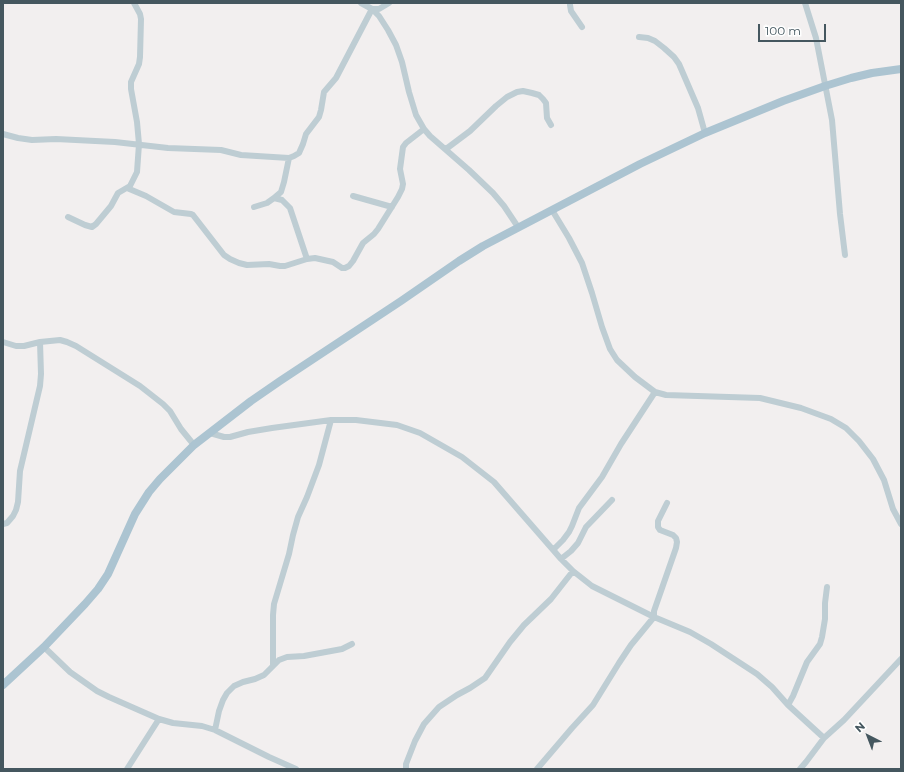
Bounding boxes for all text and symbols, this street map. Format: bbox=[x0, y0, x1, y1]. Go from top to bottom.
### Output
scale bar bbox=[760, 16, 828, 42]
text: 100 m bbox=[765, 23, 801, 38]
north arrow bbox=[848, 716, 888, 756]
text: N bbox=[852, 719, 868, 735]

